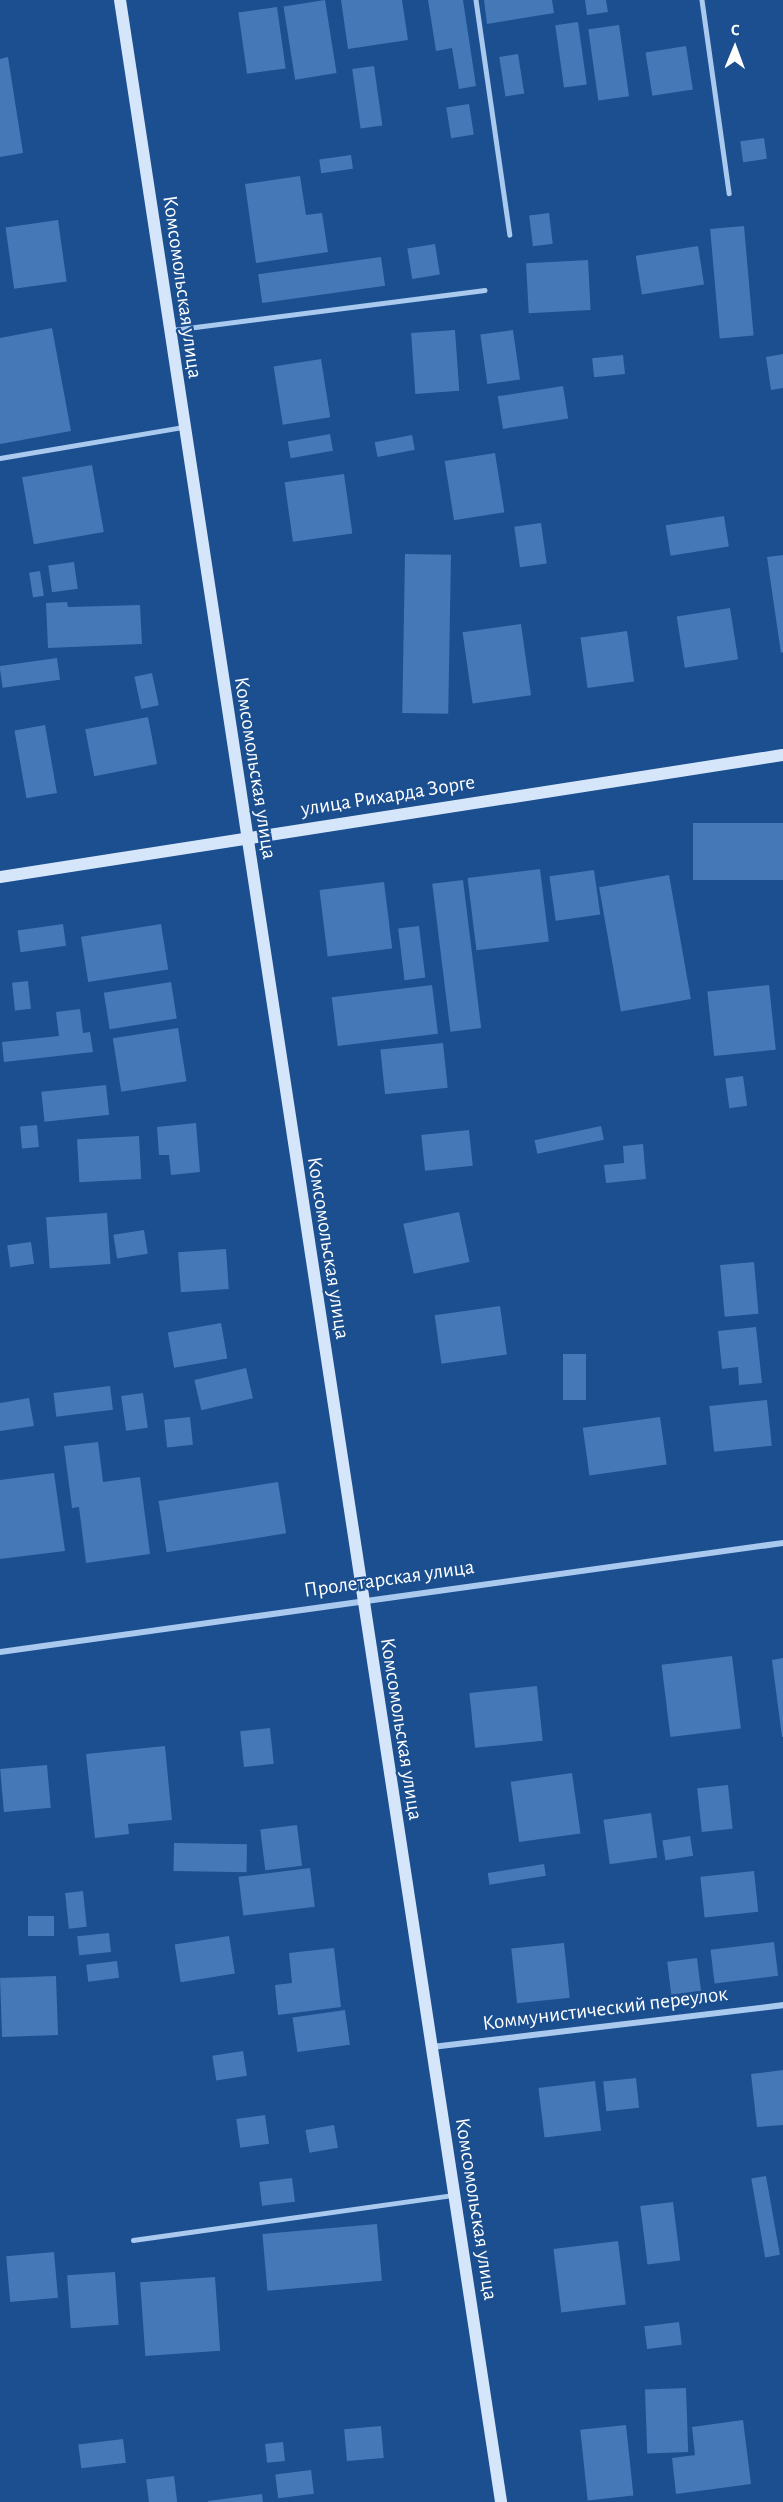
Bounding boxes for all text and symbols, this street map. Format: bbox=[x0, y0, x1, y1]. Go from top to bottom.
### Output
north arrow bbox=[705, 18, 765, 78]
text: С bbox=[731, 22, 740, 38]
street label: Комсомольская улица bbox=[157, 194, 207, 380]
street label: Комсомольская улица bbox=[228, 675, 282, 861]
street label: улица Рихарда Зорге bbox=[299, 770, 477, 822]
street label: Комсомольская улица bbox=[301, 1155, 355, 1341]
street label: Пролетарская улица bbox=[302, 1555, 476, 1603]
street label: Комсомольская улица bbox=[374, 1636, 428, 1822]
street label: Коммунистический переулок bbox=[481, 1981, 729, 2037]
street label: Комсомольская улица bbox=[449, 2116, 503, 2302]

